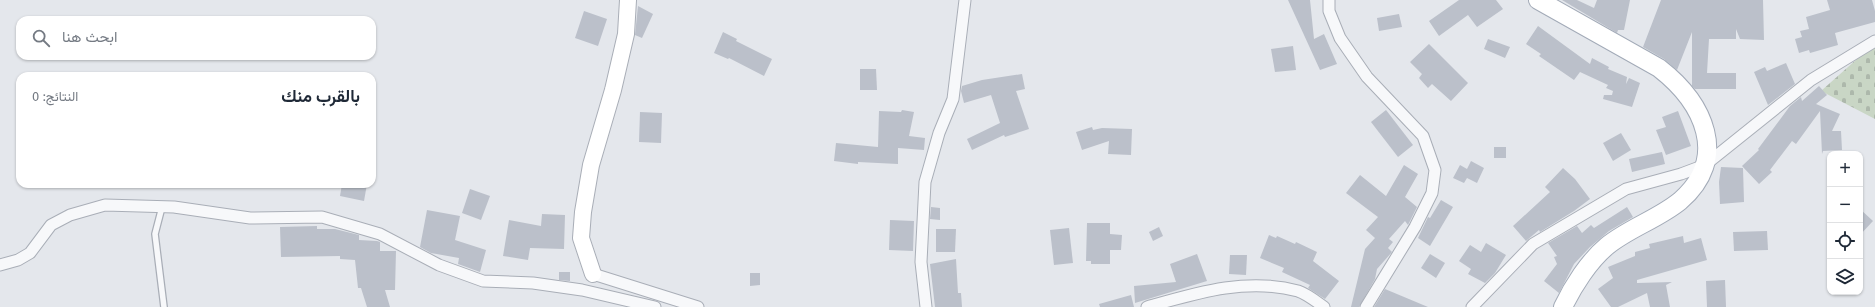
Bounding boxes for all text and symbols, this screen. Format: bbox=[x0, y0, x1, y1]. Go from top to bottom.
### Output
search box bbox=[16, 16, 376, 60]
icon: search bbox=[30, 27, 52, 49]
text: ابحث هنا bbox=[62, 28, 117, 46]
text: بالقرب منك bbox=[281, 86, 360, 107]
text: النتائج: 0 bbox=[32, 89, 78, 104]
map controls bbox=[1827, 151, 1863, 295]
button: + bbox=[1827, 151, 1863, 187]
button: − bbox=[1827, 187, 1863, 223]
button: locate bbox=[1827, 223, 1863, 259]
button: layers bbox=[1827, 259, 1863, 295]

